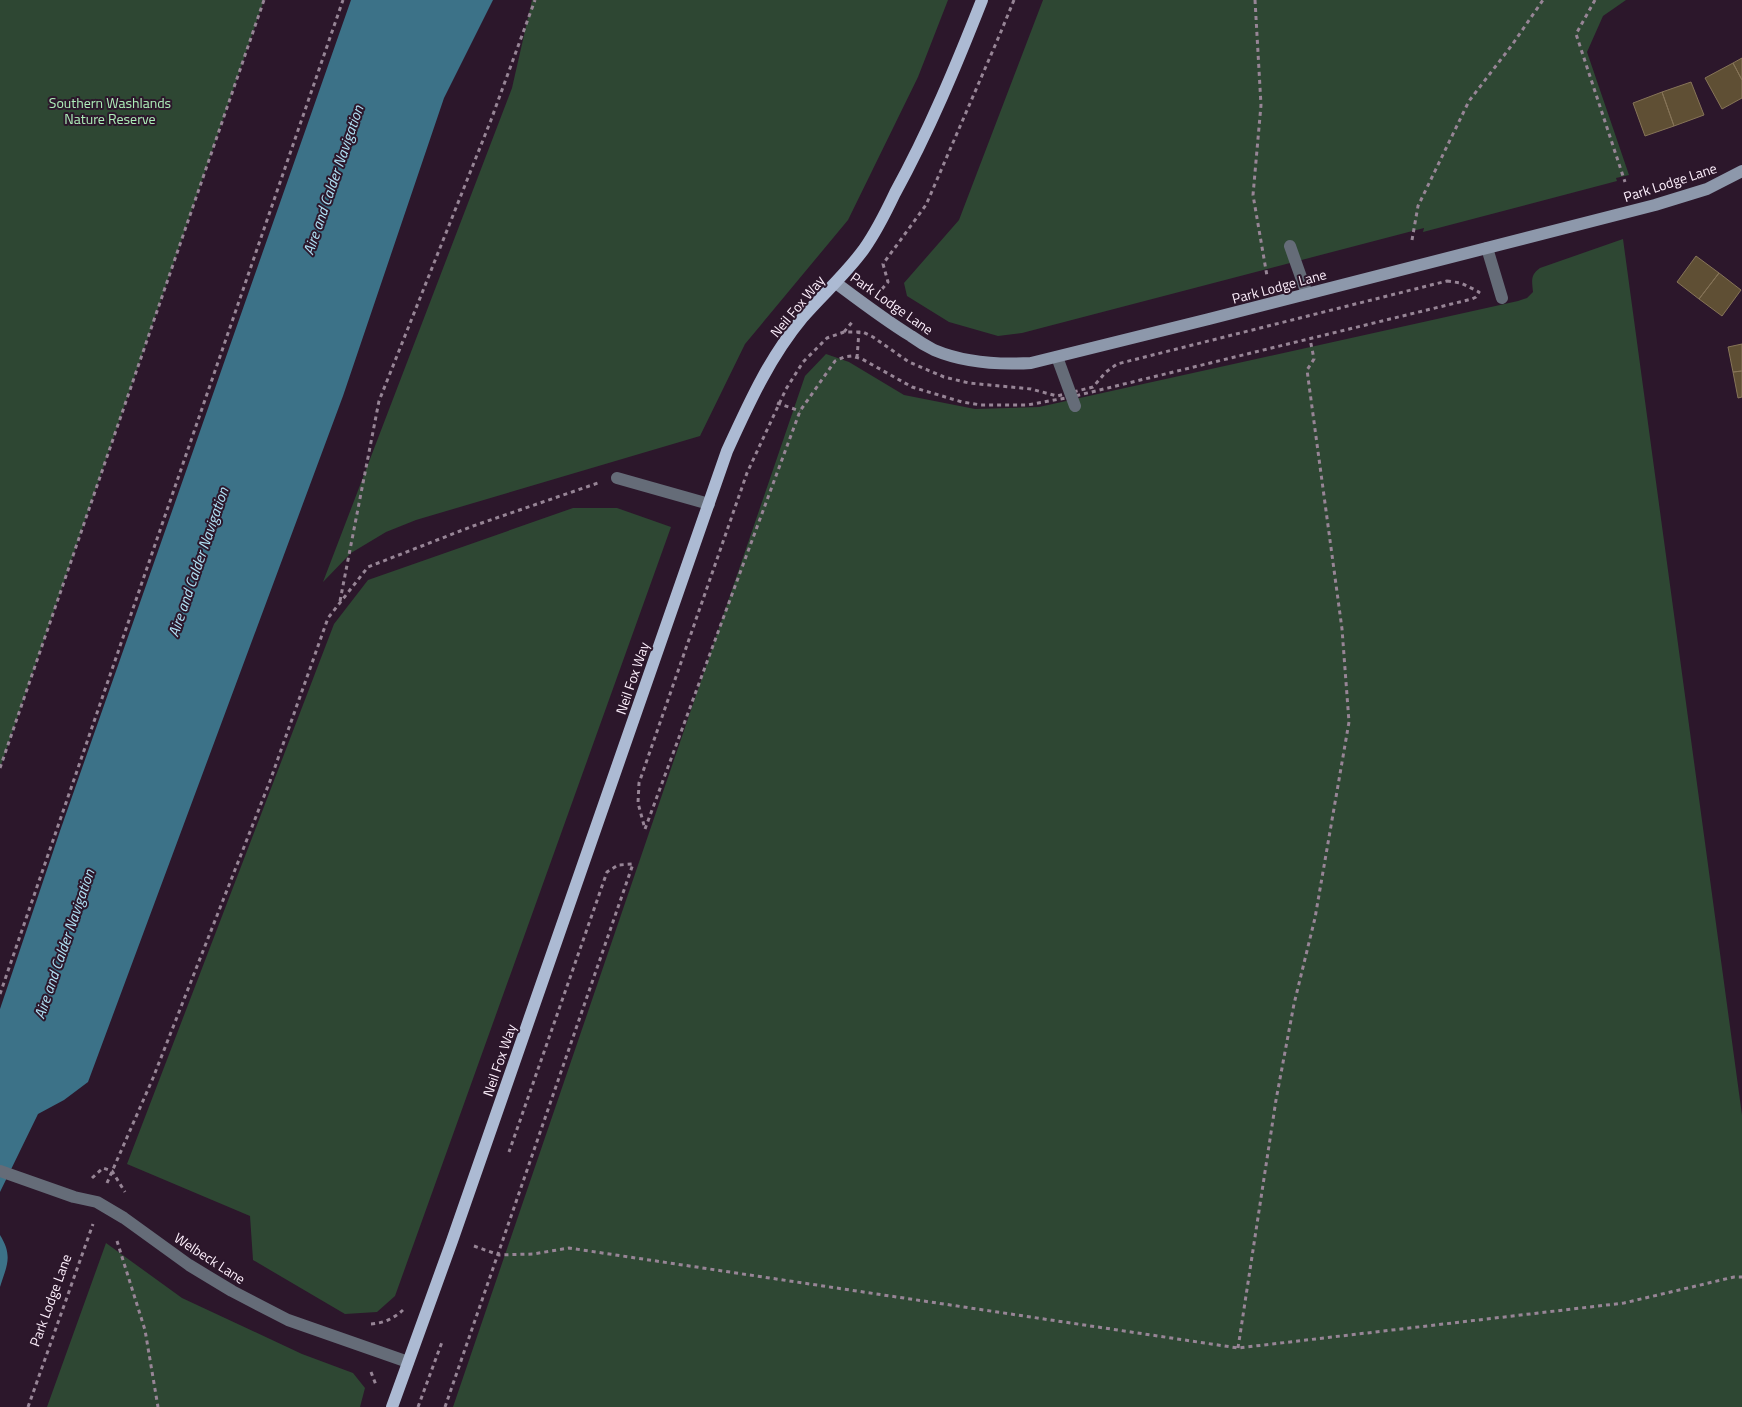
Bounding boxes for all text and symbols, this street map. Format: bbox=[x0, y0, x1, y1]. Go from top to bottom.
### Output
park label: Southern Washlands Nature Reserve bbox=[49, 92, 171, 129]
water label: Aire and Calder Navigation bbox=[297, 102, 370, 258]
street label: Park Lodge Lane bbox=[1621, 157, 1719, 207]
street label: Park Lodge Lane bbox=[1229, 263, 1329, 309]
street label: Park Lodge Lane bbox=[846, 267, 938, 339]
street label: Neil Fox Way bbox=[765, 270, 829, 342]
water label: Aire and Calder Navigation bbox=[162, 484, 235, 640]
street label: Neil Fox Way bbox=[610, 639, 654, 717]
water label: Aire and Calder Navigation bbox=[28, 866, 101, 1022]
street label: Neil Fox Way bbox=[477, 1021, 521, 1099]
street label: Welbeck Lane bbox=[170, 1227, 250, 1289]
street label: Park Lodge Lane bbox=[24, 1251, 76, 1349]

